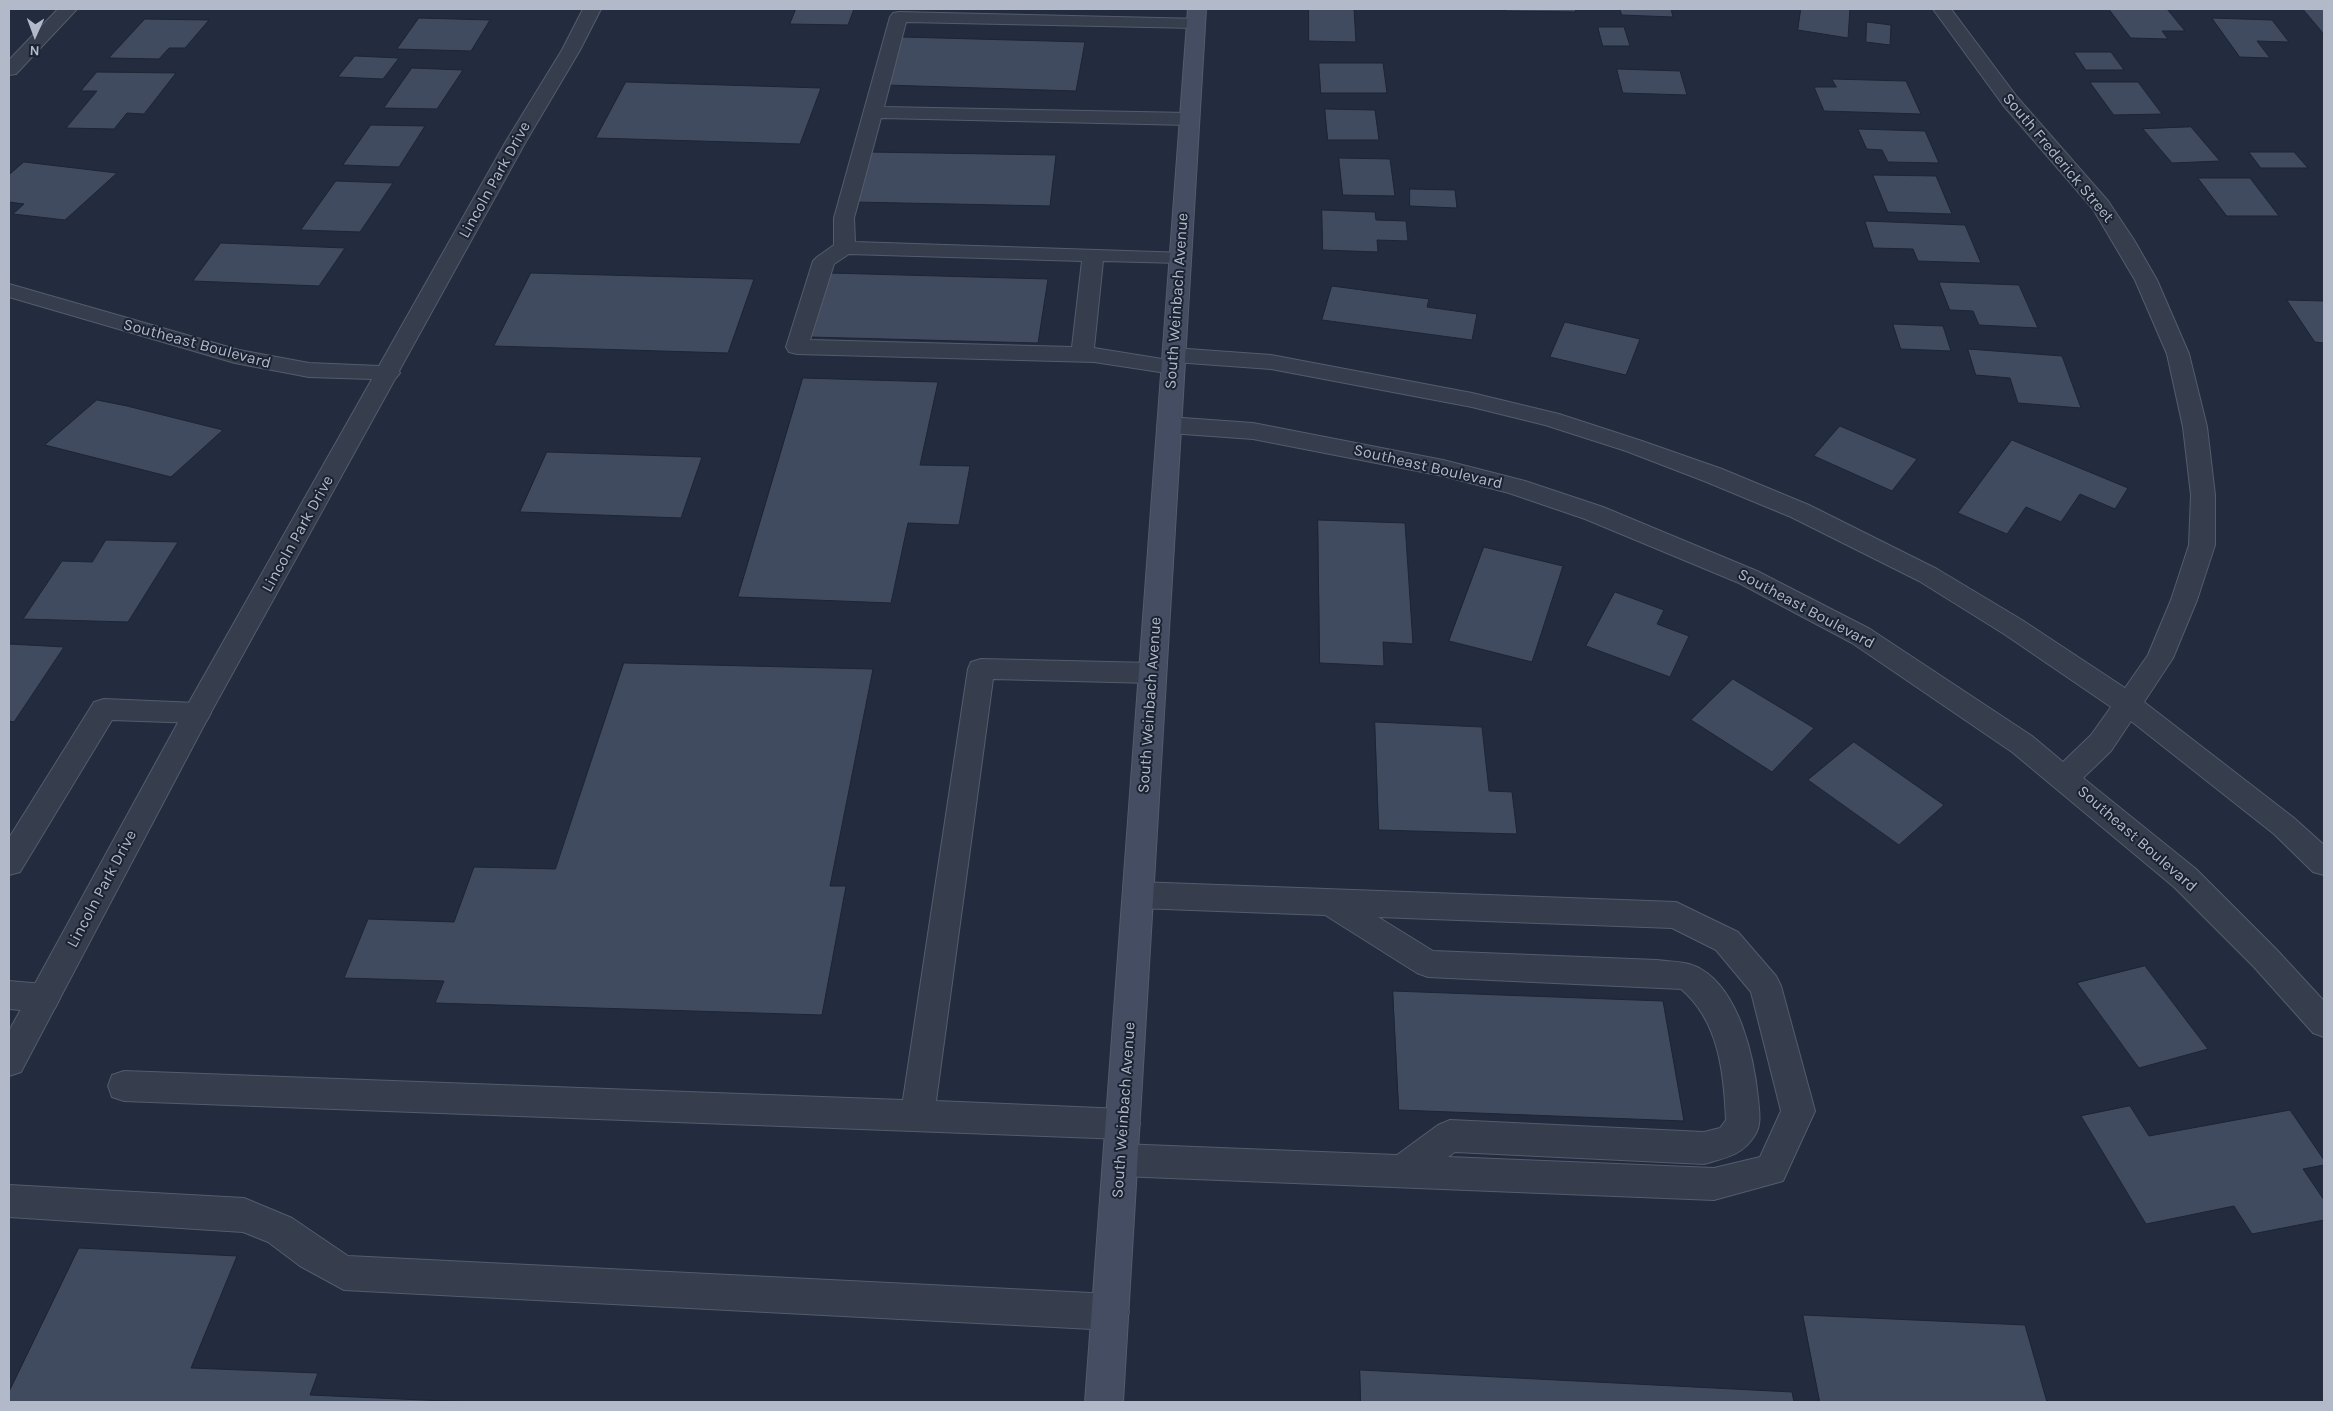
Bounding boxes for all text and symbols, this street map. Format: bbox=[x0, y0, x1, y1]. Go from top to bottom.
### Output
north arrow bbox=[10, 10, 60, 60]
text: N bbox=[29, 42, 40, 59]
street label: South Frederick Street bbox=[1998, 89, 2118, 227]
street label: Lincoln Park Drive bbox=[455, 118, 535, 242]
street label: South Weinbach Avenue bbox=[1161, 212, 1193, 390]
street label: Southeast Boulevard bbox=[121, 315, 273, 373]
street label: Southeast Boulevard bbox=[1352, 441, 1504, 493]
street label: Lincoln Park Drive bbox=[258, 472, 338, 596]
street label: Southeast Boulevard bbox=[1734, 565, 1878, 653]
street label: South Weinbach Avenue bbox=[1134, 616, 1166, 794]
street label: Southeast Boulevard bbox=[2073, 782, 2201, 896]
street label: Lincoln Park Drive bbox=[63, 827, 141, 951]
street label: South Weinbach Avenue bbox=[1108, 1021, 1140, 1199]

